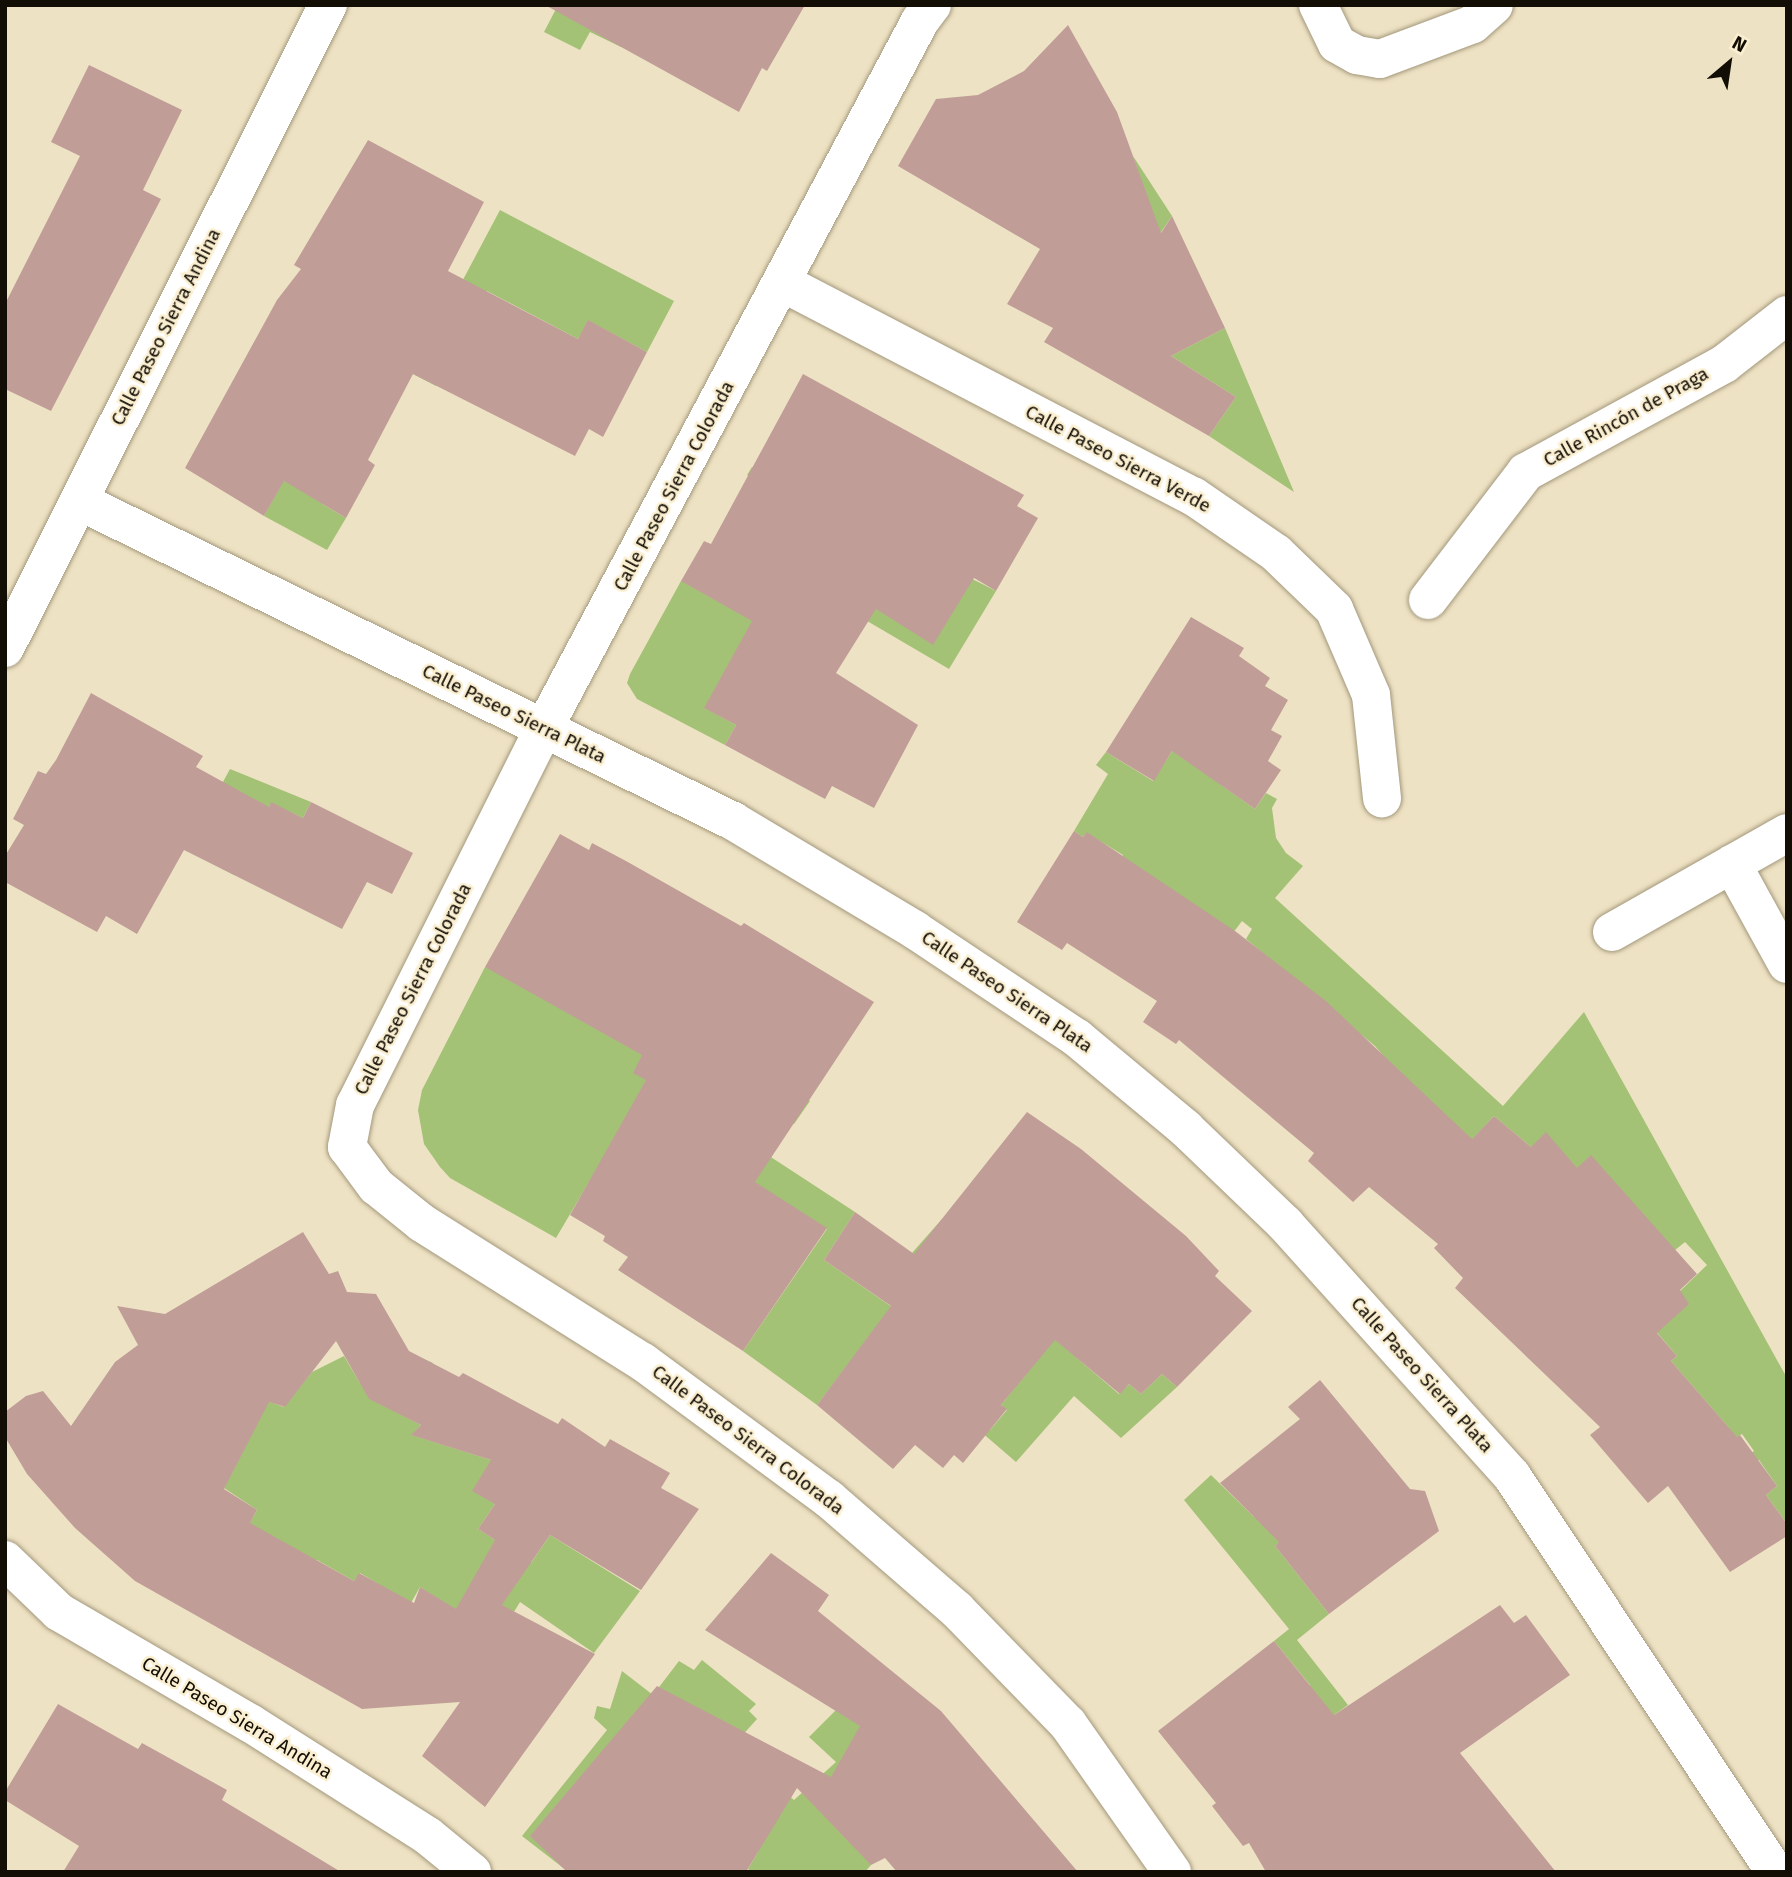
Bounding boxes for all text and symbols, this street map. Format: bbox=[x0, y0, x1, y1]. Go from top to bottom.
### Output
north arrow bbox=[1694, 28, 1764, 98]
text: N bbox=[1728, 31, 1751, 57]
street label: Calle Paseo Sierra Andina bbox=[106, 225, 226, 429]
street label: Calle Rincón de Praga bbox=[1540, 362, 1712, 472]
street label: Calle Paseo Sierra Colorada bbox=[609, 377, 739, 595]
street label: Calle Paseo Sierra Verde bbox=[1021, 400, 1215, 518]
street label: Calle Paseo Sierra Plata bbox=[418, 660, 610, 768]
street label: Calle Paseo Sierra Colorada bbox=[350, 879, 476, 1099]
street label: Calle Paseo Sierra Plata bbox=[917, 926, 1097, 1058]
street label: Calle Paseo Sierra Plata bbox=[1346, 1292, 1498, 1458]
street label: Calle Paseo Sierra Colorada bbox=[647, 1360, 849, 1520]
street label: Calle Paseo Sierra Andina bbox=[138, 1652, 336, 1784]

